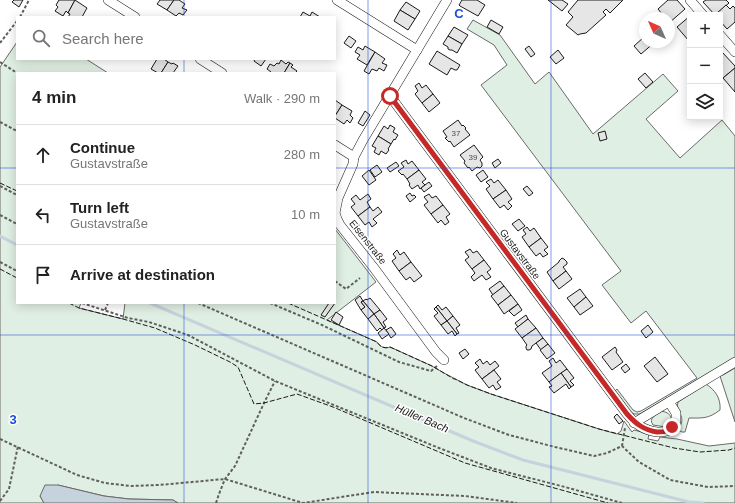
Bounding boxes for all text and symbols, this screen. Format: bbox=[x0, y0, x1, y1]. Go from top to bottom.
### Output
text: C bbox=[454, 6, 464, 21]
north arrow bbox=[639, 12, 675, 48]
map controls bbox=[687, 12, 723, 120]
button: + bbox=[687, 12, 723, 48]
search box bbox=[16, 16, 336, 60]
icon: search bbox=[30, 27, 52, 49]
text: Search here bbox=[62, 30, 144, 47]
button: − bbox=[687, 48, 723, 84]
button: layers bbox=[687, 84, 723, 120]
route start bbox=[381, 87, 399, 105]
text: 4 min bbox=[32, 88, 76, 107]
text: Walk · 290 m bbox=[244, 91, 320, 106]
house number: 37 bbox=[452, 129, 461, 138]
text: Continue bbox=[70, 139, 135, 156]
icon: ahead bbox=[32, 144, 54, 166]
text: 280 m bbox=[284, 147, 320, 162]
house number: 39 bbox=[469, 153, 478, 162]
text: Gustavstraße bbox=[70, 156, 148, 171]
text: Turn left bbox=[70, 199, 129, 216]
icon: left bbox=[32, 204, 54, 226]
text: 10 m bbox=[291, 207, 320, 222]
text: Gustavstraße bbox=[70, 216, 148, 231]
street label: Eisenstraße bbox=[347, 218, 389, 267]
street label: Gustavstraße bbox=[498, 227, 543, 282]
icon: arrive bbox=[32, 264, 54, 286]
text: Arrive at destination bbox=[70, 266, 215, 283]
water label: Hüller Bach bbox=[393, 401, 451, 435]
text: 3 bbox=[9, 412, 17, 427]
route end bbox=[663, 418, 681, 436]

